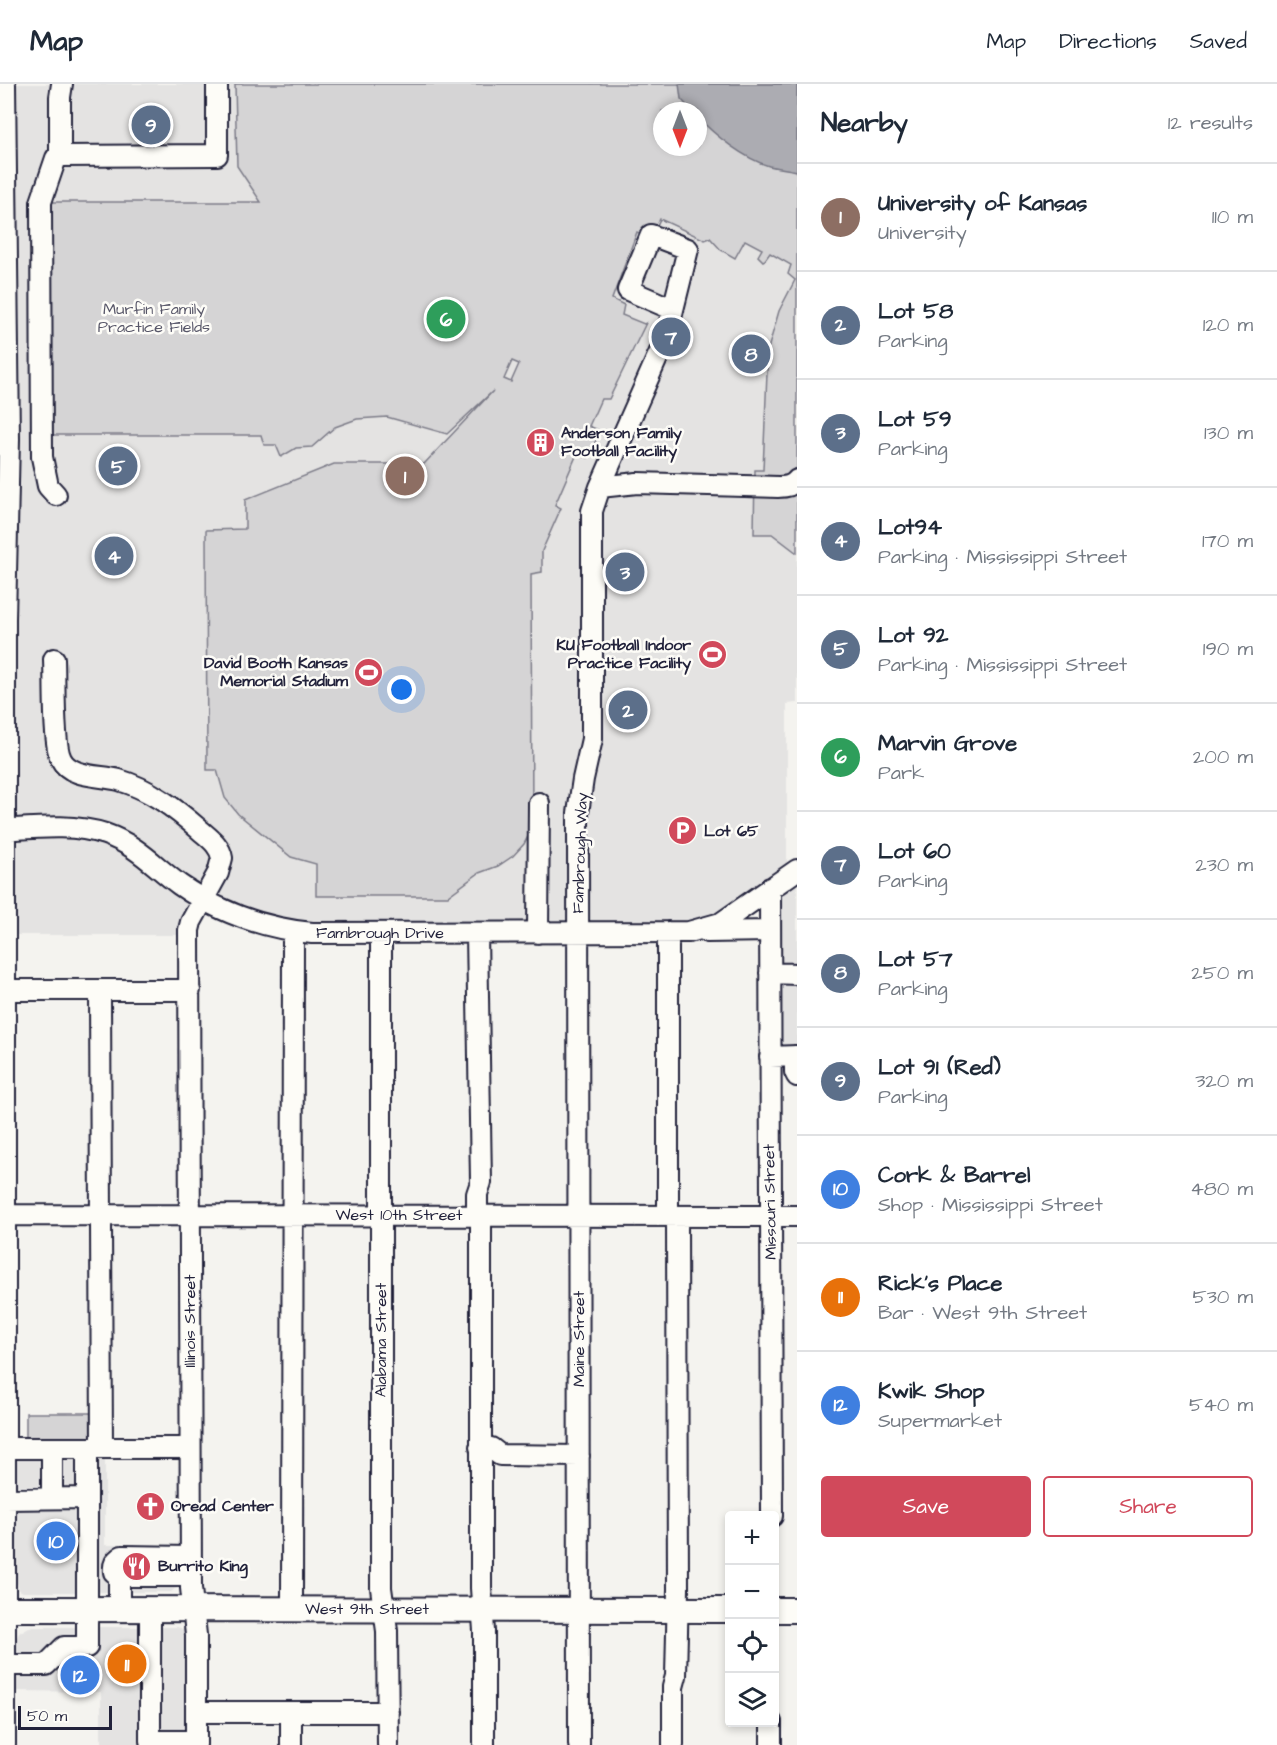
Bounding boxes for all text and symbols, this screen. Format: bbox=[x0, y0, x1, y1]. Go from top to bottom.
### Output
text: Map bbox=[30, 22, 83, 61]
text: Map bbox=[986, 27, 1026, 56]
text: Directions bbox=[1059, 27, 1157, 56]
text: Saved bbox=[1190, 27, 1247, 56]
pin: 9 bbox=[132, 102, 170, 147]
north arrow bbox=[653, 102, 707, 156]
text: Nearby bbox=[821, 105, 908, 141]
text: 12 results bbox=[1168, 109, 1253, 137]
text: University of Kansas bbox=[878, 188, 1087, 219]
text: 1 bbox=[839, 203, 842, 231]
text: 110 m bbox=[1212, 203, 1253, 231]
text: University bbox=[878, 219, 967, 247]
pin: 6 bbox=[426, 296, 466, 342]
text: Lot 58 bbox=[878, 296, 953, 327]
park label: Murfin Family Practice Fields bbox=[98, 298, 210, 338]
text: 2 bbox=[835, 311, 846, 339]
text: 120 m bbox=[1203, 311, 1253, 339]
pin: 7 bbox=[652, 314, 690, 360]
text: Parking bbox=[878, 327, 948, 355]
pin: 8 bbox=[732, 332, 771, 376]
text: Lot 59 bbox=[878, 404, 951, 435]
text: 3 bbox=[835, 419, 846, 447]
text: 130 m bbox=[1204, 419, 1253, 447]
place label: Anderson Family Football Facility bbox=[561, 422, 682, 463]
building icon: Anderson Family Football Facility bbox=[524, 426, 556, 458]
text: Parking bbox=[878, 435, 948, 463]
pin: 5 bbox=[98, 444, 138, 488]
pin: 1 bbox=[386, 454, 424, 498]
text: Lot94 bbox=[878, 512, 942, 543]
text: 4 bbox=[834, 527, 847, 555]
text: 170 m bbox=[1202, 527, 1253, 555]
pin: 4 bbox=[94, 534, 134, 578]
text: Parking · Mississippi Street bbox=[878, 543, 1127, 571]
pin: 3 bbox=[606, 550, 644, 594]
text: Lot 92 bbox=[878, 620, 948, 651]
place label: KU Football Indoor Practice Facility bbox=[556, 634, 691, 675]
text: 5 bbox=[833, 635, 848, 663]
text: 190 m bbox=[1203, 635, 1253, 663]
sports icon: KU Football Indoor Practice Facility bbox=[696, 638, 728, 670]
text: Parking · Mississippi Street bbox=[878, 651, 1127, 679]
place label: David Booth Kansas Memorial Stadium bbox=[204, 652, 349, 692]
sports icon: David Booth Kansas Memorial Stadium bbox=[353, 656, 385, 688]
your location bbox=[387, 675, 416, 704]
pin: 2 bbox=[608, 688, 648, 732]
text: Marvin Grove bbox=[878, 728, 1017, 759]
text: 6 bbox=[834, 743, 847, 771]
text: 200 m bbox=[1193, 743, 1253, 771]
text: Park bbox=[878, 759, 924, 787]
street label: Fambrough Way bbox=[567, 792, 594, 914]
parking icon: Lot 65 bbox=[667, 815, 699, 847]
place label: Lot 65 bbox=[704, 820, 759, 842]
text: Lot 60 bbox=[878, 836, 951, 867]
text: 7 bbox=[834, 851, 847, 879]
text: 230 m bbox=[1195, 851, 1253, 879]
text: Parking bbox=[878, 867, 948, 895]
street label: Fambrough Drive bbox=[316, 922, 444, 945]
text: Lot 57 bbox=[878, 944, 952, 975]
text: 8 bbox=[834, 959, 847, 987]
text: 250 m bbox=[1191, 959, 1253, 987]
text: Parking bbox=[878, 975, 948, 1003]
text: Lot 91 (Red) bbox=[878, 1052, 1001, 1083]
text: 9 bbox=[835, 1067, 846, 1095]
text: 320 m bbox=[1195, 1067, 1253, 1095]
text: Parking bbox=[878, 1083, 948, 1111]
street label: Missouri Street bbox=[758, 1143, 782, 1260]
text: Cork & Barrel bbox=[878, 1160, 1030, 1191]
text: 10 bbox=[833, 1175, 848, 1203]
text: 480 m bbox=[1190, 1175, 1253, 1203]
text: Shop · Mississippi Street bbox=[878, 1191, 1103, 1219]
street label: West 10th Street bbox=[336, 1204, 463, 1226]
text: Rick's Place bbox=[878, 1268, 1002, 1299]
street label: Illinois Street bbox=[179, 1274, 201, 1368]
street label: Alabama Street bbox=[370, 1282, 392, 1397]
text: 11 bbox=[838, 1283, 843, 1311]
text: 530 m bbox=[1192, 1283, 1253, 1311]
street label: Maine Street bbox=[568, 1290, 590, 1387]
text: Bar · West 9th Street bbox=[878, 1299, 1087, 1327]
text: Kwik Shop bbox=[878, 1376, 984, 1407]
text: 12 bbox=[833, 1391, 848, 1419]
text: 540 m bbox=[1189, 1391, 1253, 1419]
text: Supermarket bbox=[878, 1407, 1002, 1435]
button: Save bbox=[821, 1476, 1031, 1537]
button: Share bbox=[1043, 1476, 1253, 1537]
church icon: Oread Center bbox=[134, 1490, 166, 1522]
place label: Oread Center bbox=[171, 1495, 274, 1517]
map controls bbox=[725, 1511, 779, 1727]
button: + bbox=[725, 1511, 779, 1565]
pin: 10 bbox=[36, 1518, 76, 1564]
restaurant icon: Burrito King bbox=[121, 1550, 153, 1582]
place label: Burrito King bbox=[158, 1555, 249, 1579]
button: − bbox=[725, 1565, 779, 1619]
street label: West 9th Street bbox=[305, 1598, 429, 1620]
button: locate bbox=[725, 1619, 779, 1673]
pin: 11 bbox=[108, 1642, 146, 1686]
pin: 12 bbox=[60, 1652, 100, 1698]
button: layers bbox=[725, 1673, 779, 1727]
scale bar bbox=[18, 1703, 112, 1730]
text: 50 m bbox=[27, 1705, 67, 1727]

